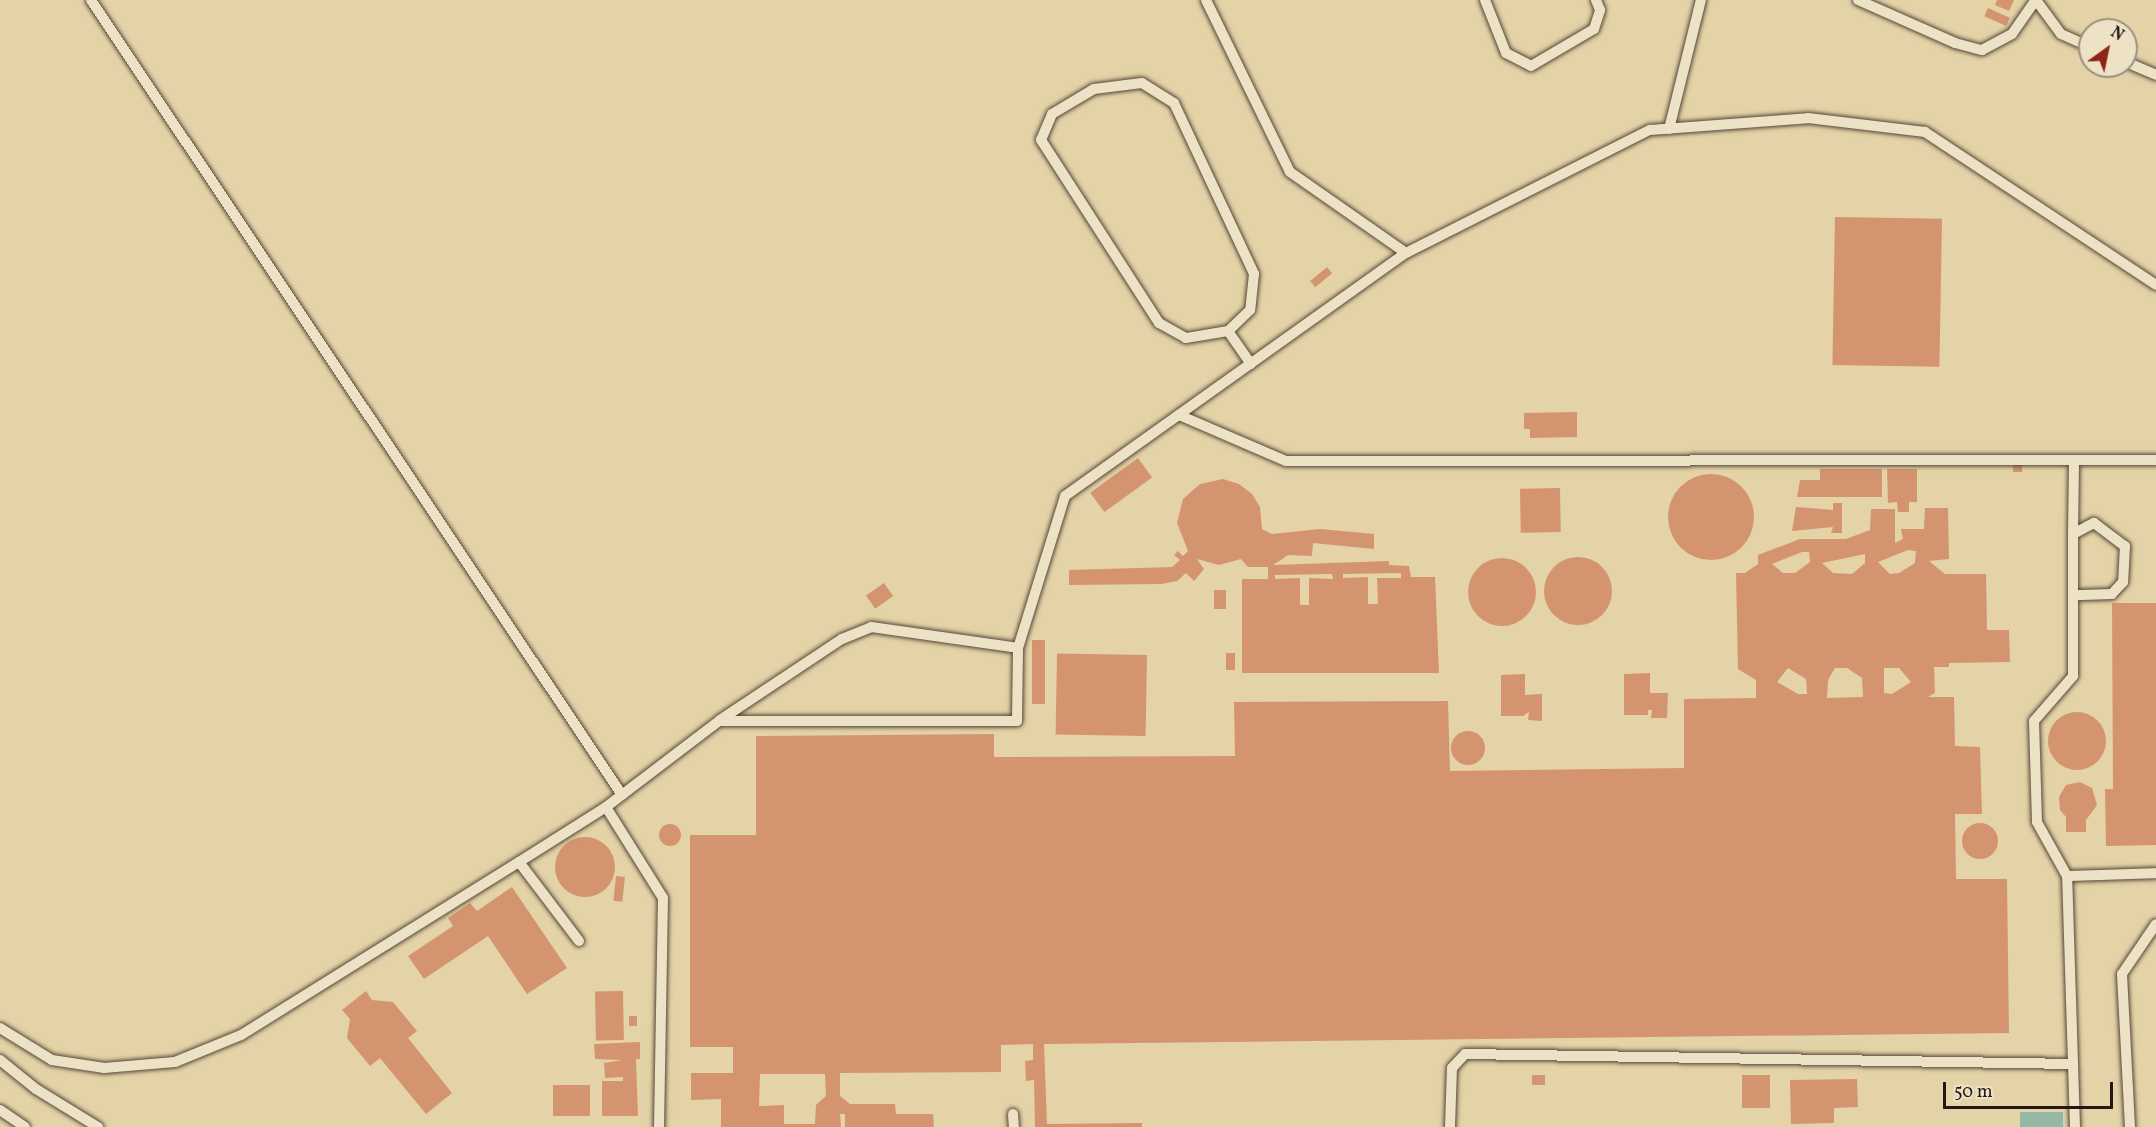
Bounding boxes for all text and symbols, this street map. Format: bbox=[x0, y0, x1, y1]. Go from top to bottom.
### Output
north arrow bbox=[2078, 18, 2138, 78]
text: N bbox=[2106, 22, 2128, 47]
scale bar bbox=[1946, 1070, 2116, 1108]
text: 50 m bbox=[1954, 1080, 1993, 1105]

